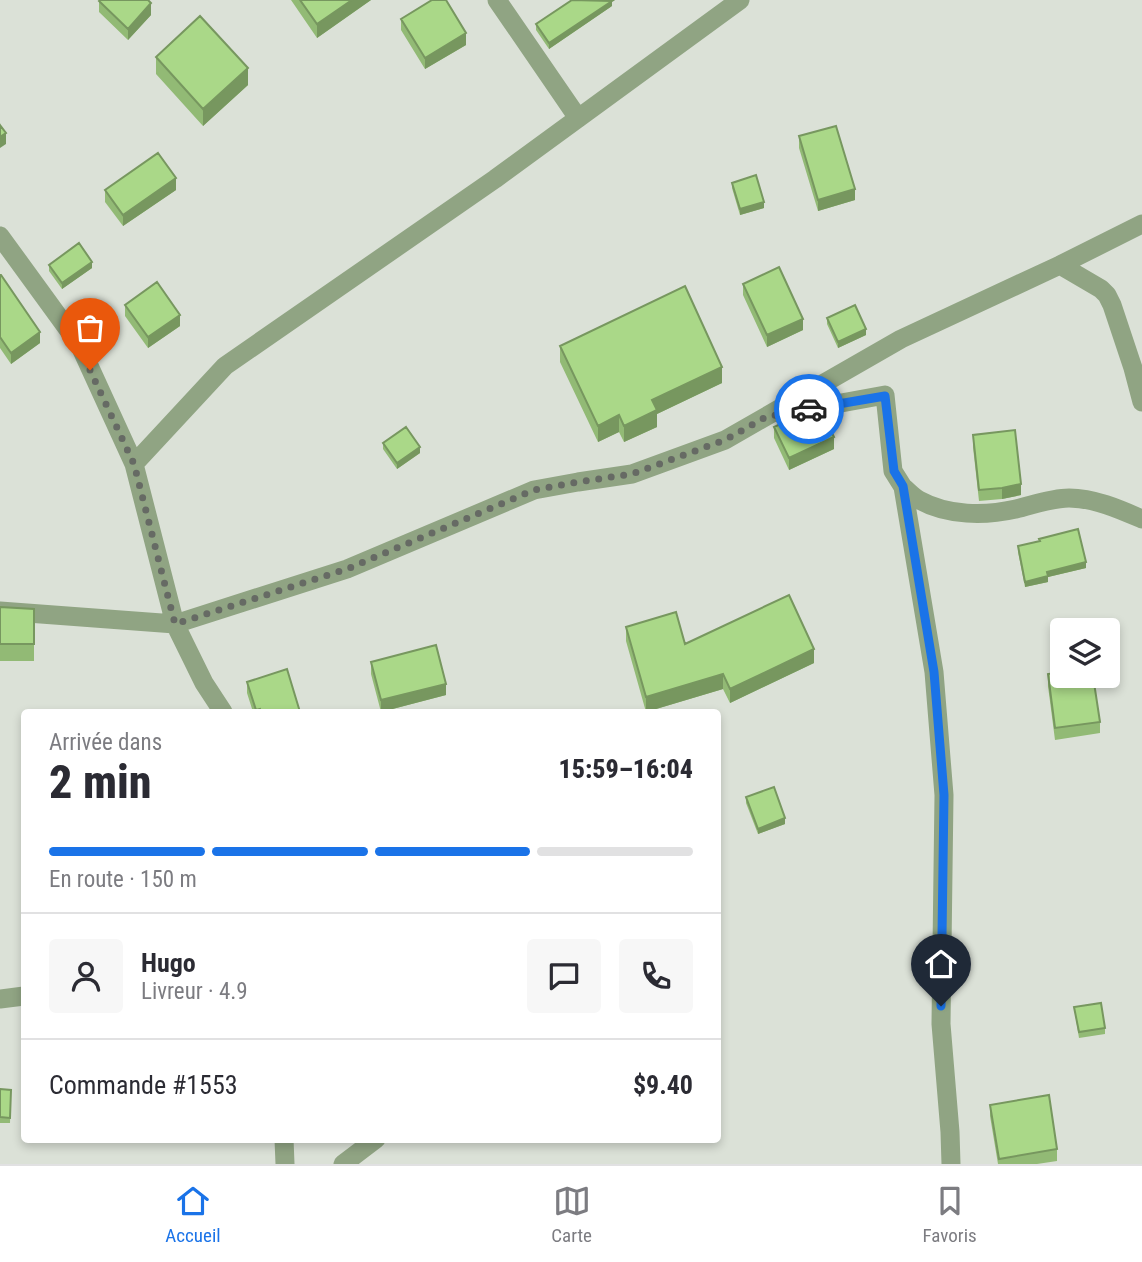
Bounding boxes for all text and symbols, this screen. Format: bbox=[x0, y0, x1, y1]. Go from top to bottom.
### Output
pin bbox=[60, 298, 120, 370]
icon: bag bbox=[71, 309, 109, 347]
courier bbox=[774, 374, 844, 444]
icon: car bbox=[790, 390, 828, 428]
map controls bbox=[1050, 618, 1120, 688]
button: layers bbox=[1050, 618, 1120, 688]
text: Arrivée dans bbox=[49, 729, 162, 756]
text: 15:59–16:04 bbox=[559, 754, 693, 784]
text: 2 min bbox=[49, 755, 152, 809]
text: En route · 150 m bbox=[49, 866, 197, 893]
pin bbox=[911, 934, 971, 1006]
button: person bbox=[49, 939, 123, 1013]
button: chat bbox=[527, 939, 601, 1013]
button: phone bbox=[619, 939, 693, 1013]
icon: home bbox=[922, 945, 960, 983]
text: Hugo bbox=[141, 948, 196, 978]
text: Livreur · 4.9 bbox=[141, 978, 248, 1005]
text: Commande #1553 bbox=[49, 1070, 238, 1100]
text: $9.40 bbox=[633, 1070, 693, 1100]
tab: Accueil bbox=[165, 1182, 221, 1247]
tab: Carte bbox=[551, 1182, 592, 1247]
tab: Favoris bbox=[923, 1182, 977, 1247]

